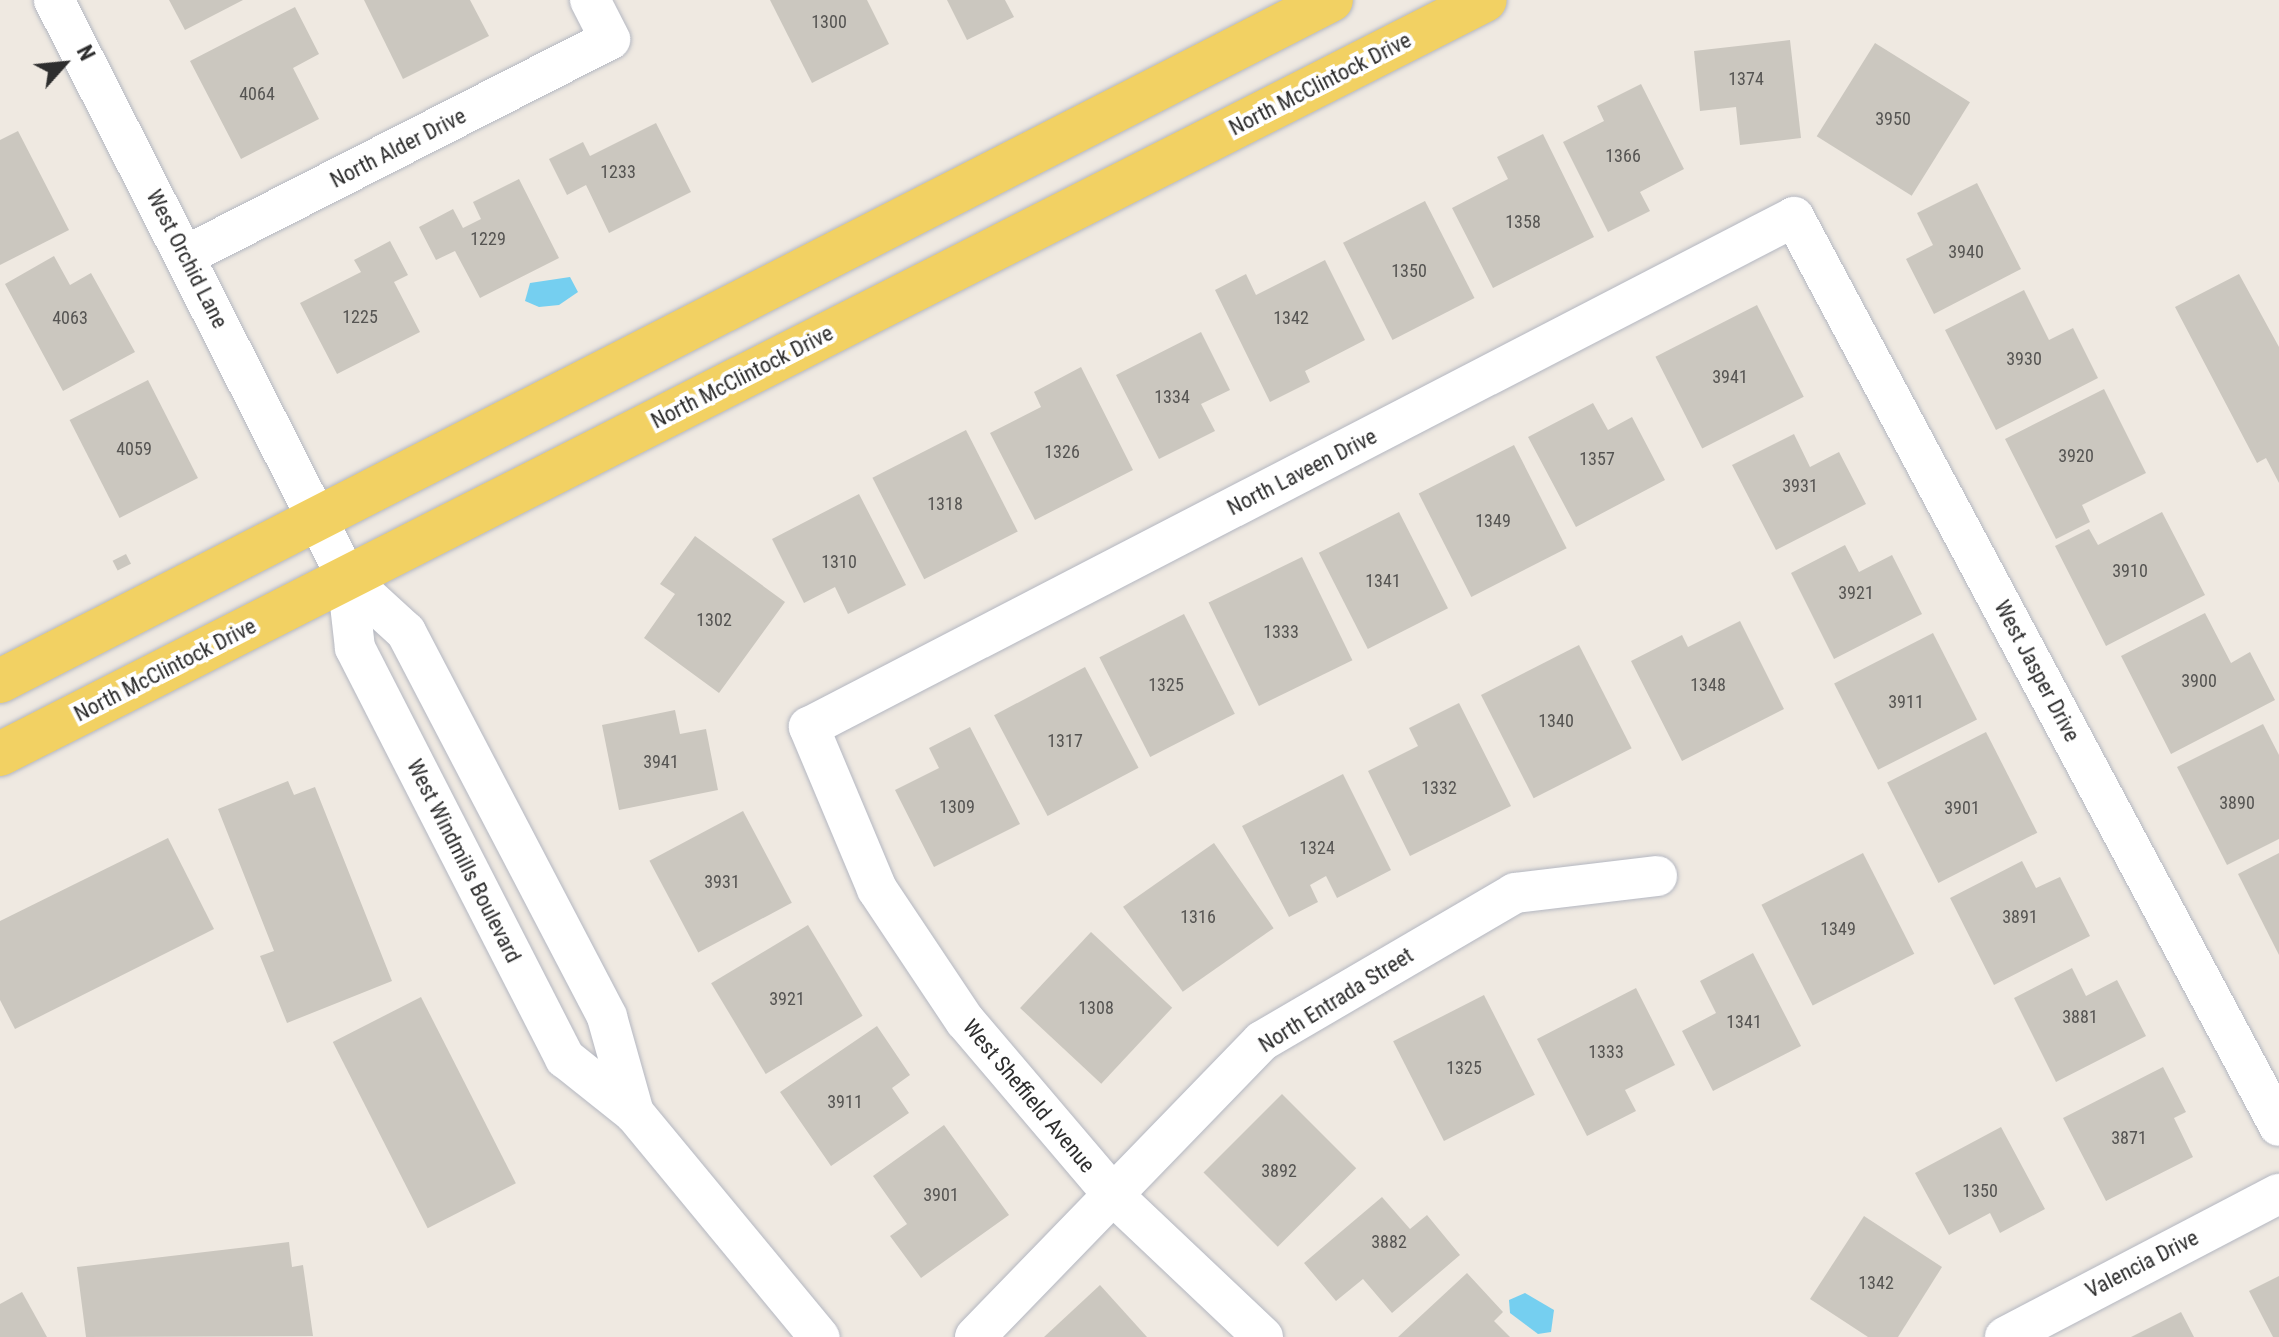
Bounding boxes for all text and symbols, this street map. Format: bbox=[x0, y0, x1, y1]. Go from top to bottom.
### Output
house number: 1300 bbox=[811, 11, 847, 33]
north arrow bbox=[24, 24, 104, 104]
street label: North McClintock Drive bbox=[1225, 27, 1415, 141]
text: N bbox=[72, 41, 100, 65]
house number: 1374 bbox=[1728, 68, 1764, 90]
house number: 4064 bbox=[239, 83, 275, 105]
street label: North Alder Drive bbox=[326, 102, 470, 194]
house number: 3950 bbox=[1875, 108, 1911, 130]
house number: 1366 bbox=[1605, 145, 1641, 167]
house number: 1233 bbox=[600, 161, 636, 183]
street label: West Orchid Lane bbox=[141, 185, 233, 333]
house number: 1358 bbox=[1505, 211, 1541, 233]
house number: 1229 bbox=[470, 228, 506, 250]
house number: 3940 bbox=[1948, 241, 1984, 263]
house number: 1350 bbox=[1391, 260, 1427, 282]
house number: 1225 bbox=[342, 306, 378, 328]
house number: 4063 bbox=[52, 307, 88, 329]
house number: 1342 bbox=[1273, 307, 1309, 329]
street label: North McClintock Drive bbox=[647, 320, 837, 434]
house number: 3930 bbox=[2006, 348, 2042, 370]
house number: 3941 bbox=[1712, 366, 1748, 388]
house number: 1334 bbox=[1154, 386, 1190, 408]
street label: North Laveen Drive bbox=[1223, 423, 1381, 521]
house number: 4059 bbox=[116, 438, 152, 460]
house number: 1326 bbox=[1044, 441, 1080, 463]
house number: 3920 bbox=[2058, 445, 2094, 467]
house number: 1357 bbox=[1579, 448, 1615, 470]
house number: 3931 bbox=[1782, 475, 1818, 497]
house number: 1318 bbox=[927, 493, 963, 515]
house number: 1349 bbox=[1475, 510, 1511, 532]
house number: 1310 bbox=[821, 551, 857, 573]
house number: 3910 bbox=[2112, 560, 2148, 582]
house number: 1341 bbox=[1365, 570, 1401, 592]
house number: 3921 bbox=[1838, 582, 1874, 604]
street label: West Jasper Drive bbox=[1989, 596, 2085, 746]
house number: 1302 bbox=[696, 609, 732, 631]
street label: North McClintock Drive bbox=[70, 613, 260, 727]
house number: 1333 bbox=[1263, 621, 1299, 643]
house number: 3900 bbox=[2181, 670, 2217, 692]
house number: 1325 bbox=[1148, 674, 1184, 696]
house number: 1348 bbox=[1690, 674, 1726, 696]
house number: 3911 bbox=[1888, 691, 1924, 713]
house number: 1340 bbox=[1538, 710, 1574, 732]
house number: 1317 bbox=[1047, 730, 1083, 752]
house number: 3941 bbox=[643, 751, 679, 773]
street label: West Windmills Boulevard bbox=[401, 755, 527, 967]
house number: 1332 bbox=[1421, 777, 1457, 799]
house number: 3890 bbox=[2219, 792, 2255, 814]
house number: 1309 bbox=[939, 796, 975, 818]
house number: 3901 bbox=[1944, 797, 1980, 819]
house number: 1324 bbox=[1299, 837, 1335, 859]
house number: 3931 bbox=[704, 871, 740, 893]
house number: 1316 bbox=[1180, 906, 1216, 928]
house number: 3891 bbox=[2002, 906, 2038, 928]
house number: 1349 bbox=[1820, 918, 1856, 940]
street label: North Entrada Street bbox=[1254, 942, 1418, 1058]
house number: 3921 bbox=[769, 988, 805, 1010]
house number: 1308 bbox=[1078, 997, 1114, 1019]
house number: 3881 bbox=[2062, 1006, 2098, 1028]
house number: 1341 bbox=[1726, 1011, 1762, 1033]
street label: West Sheffield Avenue bbox=[957, 1014, 1101, 1178]
house number: 1333 bbox=[1588, 1041, 1624, 1063]
house number: 1325 bbox=[1446, 1057, 1482, 1079]
house number: 3911 bbox=[827, 1091, 863, 1113]
house number: 3871 bbox=[2111, 1127, 2147, 1149]
house number: 3892 bbox=[1261, 1160, 1297, 1182]
house number: 1350 bbox=[1962, 1180, 1998, 1202]
house number: 3901 bbox=[923, 1184, 959, 1206]
street label: Valencia Drive bbox=[2081, 1224, 2203, 1304]
house number: 3882 bbox=[1371, 1231, 1407, 1253]
house number: 1342 bbox=[1858, 1272, 1894, 1294]

